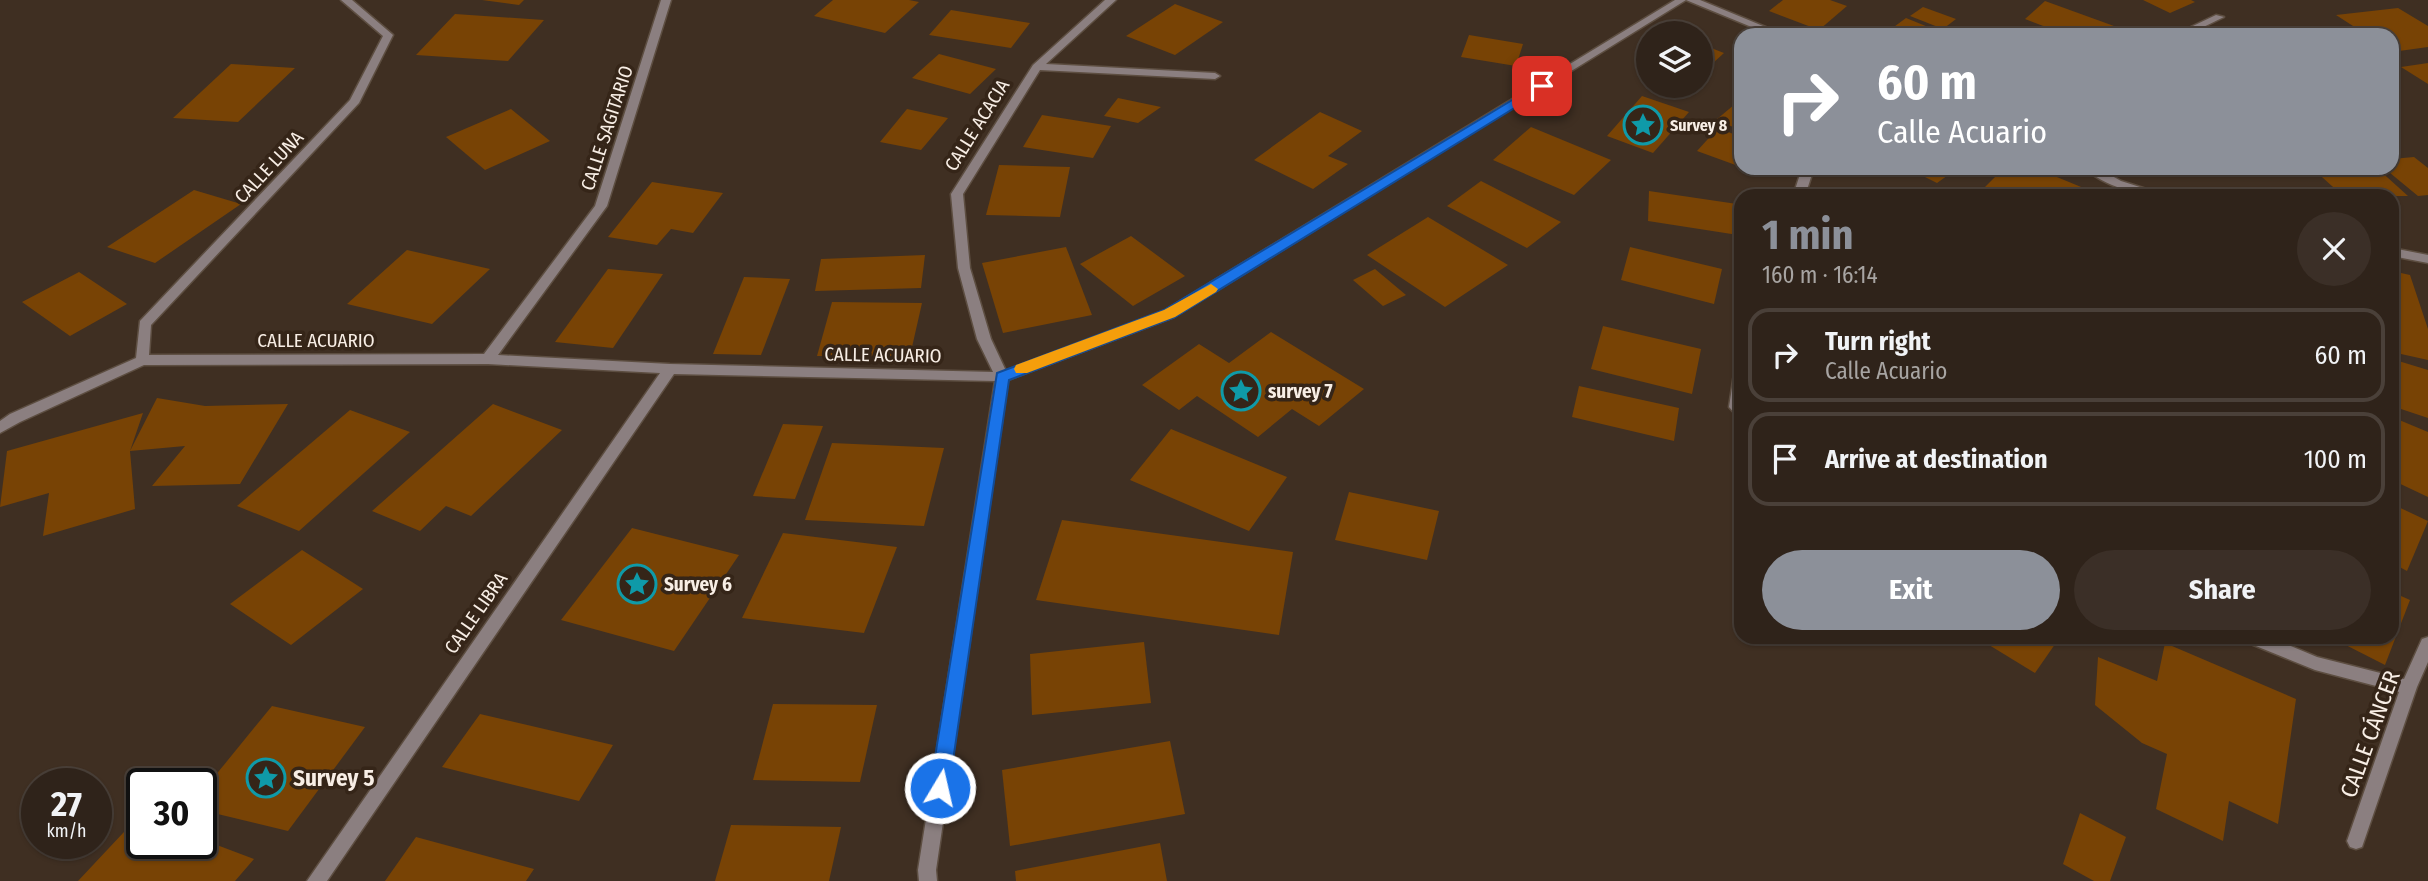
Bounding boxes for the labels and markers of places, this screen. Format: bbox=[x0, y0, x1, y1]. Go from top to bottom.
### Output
pin bbox=[1512, 56, 1572, 116]
place icon: Survey 8 bbox=[1622, 104, 1664, 146]
place label: Survey 8 bbox=[1670, 116, 1728, 135]
place icon: survey 7 bbox=[1220, 370, 1262, 412]
place label: survey 7 bbox=[1268, 380, 1333, 403]
place icon: Survey 6 bbox=[616, 563, 658, 605]
place label: Survey 6 bbox=[664, 573, 732, 596]
place icon: Survey 5 bbox=[245, 757, 287, 799]
place label: Survey 5 bbox=[293, 764, 374, 792]

